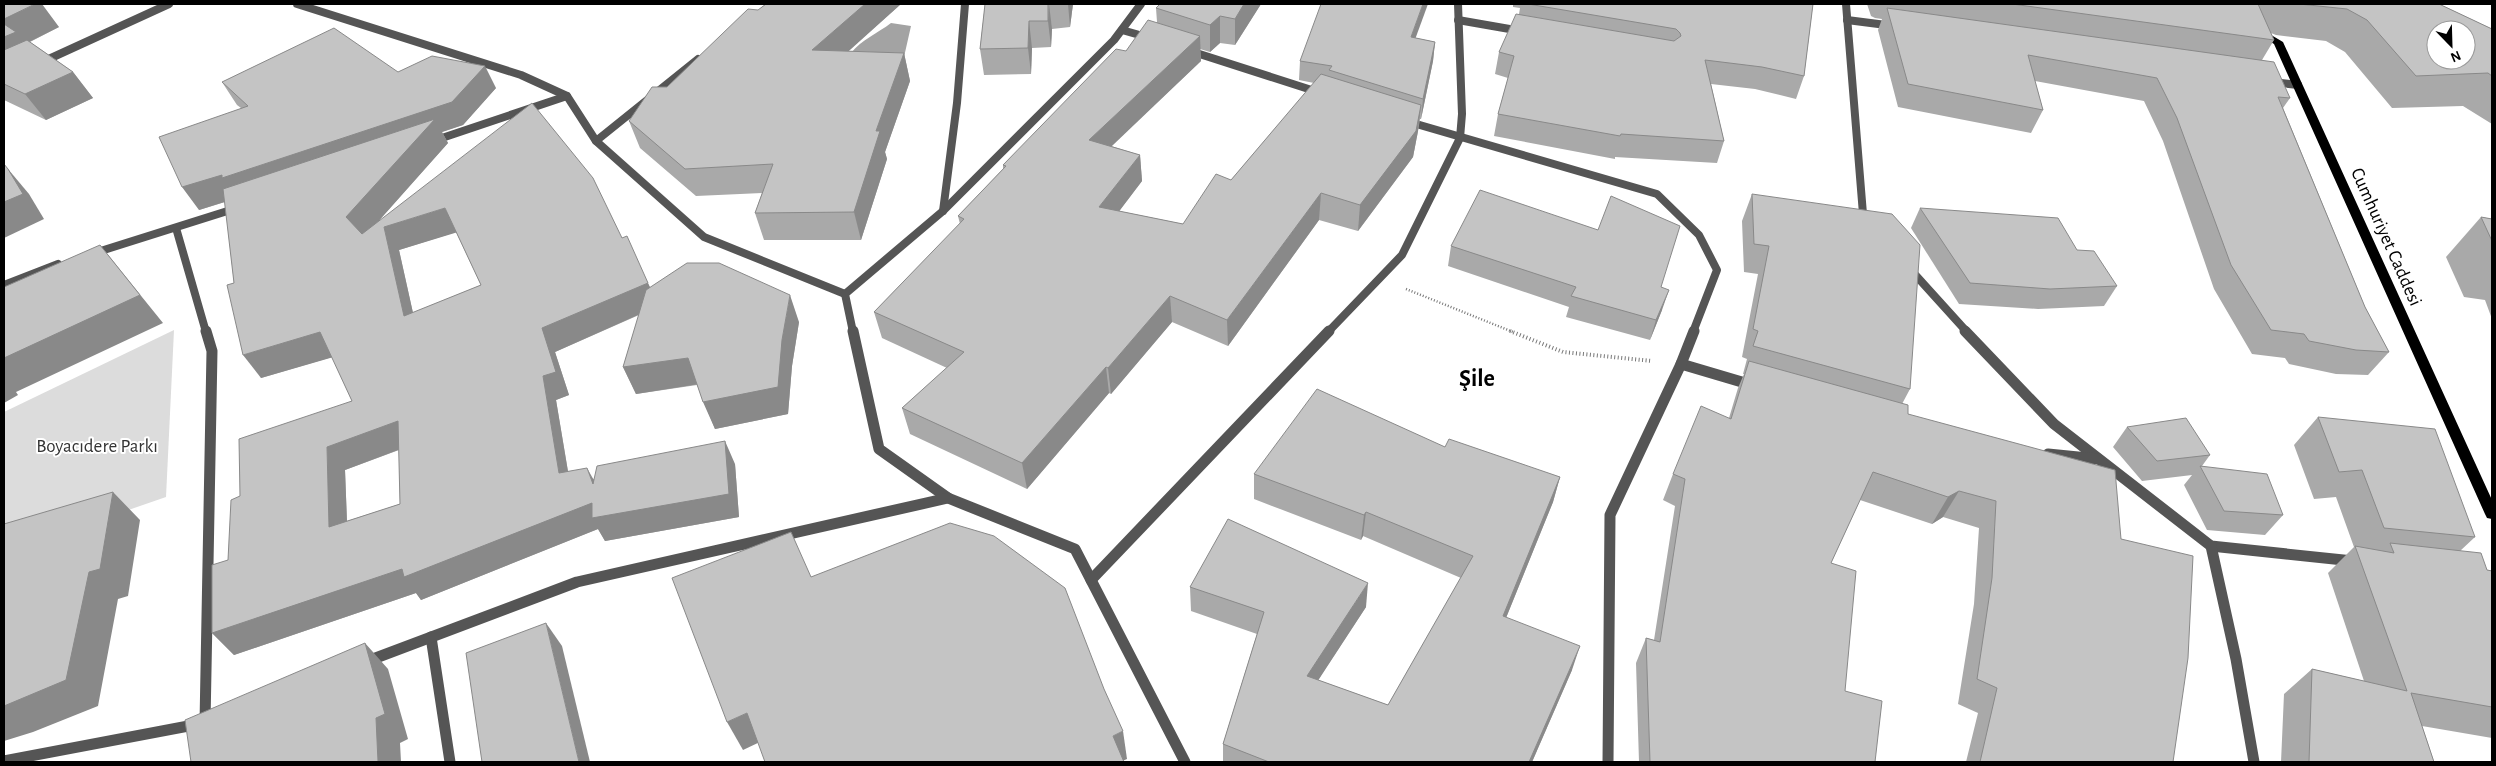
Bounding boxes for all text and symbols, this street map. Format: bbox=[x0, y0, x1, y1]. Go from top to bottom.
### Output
north arrow bbox=[2426, 20, 2476, 70]
text: N bbox=[2448, 48, 2463, 64]
street label: Cumhuriyet Caddesi bbox=[2347, 165, 2425, 309]
district label: Şile bbox=[1459, 367, 1495, 391]
park label: Boyacıdere Parkı bbox=[36, 437, 158, 456]

